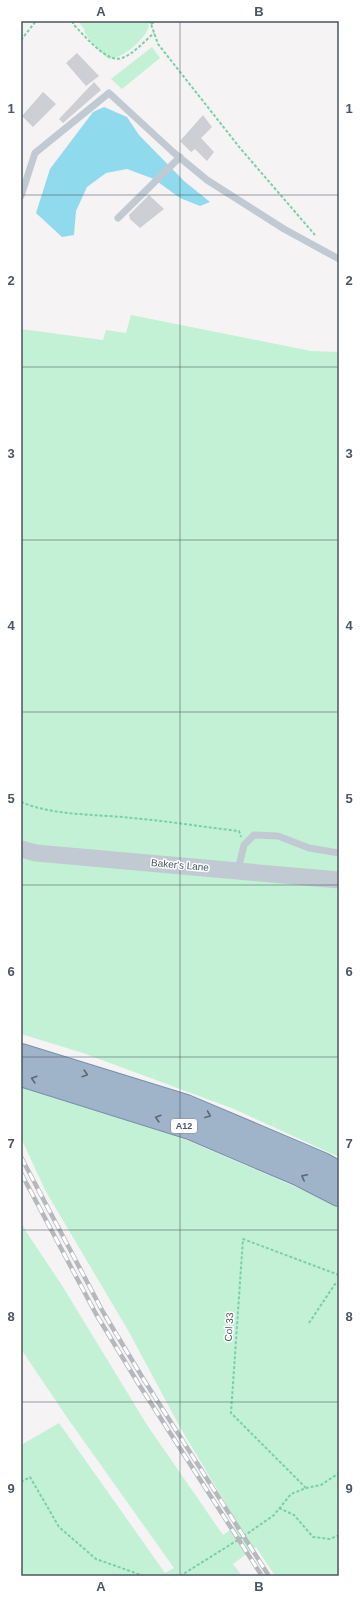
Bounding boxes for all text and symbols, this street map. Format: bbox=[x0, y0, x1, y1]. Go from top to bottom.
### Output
text: A bbox=[96, 4, 106, 19]
text: B bbox=[254, 4, 264, 19]
text: 1 bbox=[7, 101, 15, 116]
text: 1 bbox=[345, 101, 353, 116]
text: 2 bbox=[7, 273, 15, 288]
text: 2 bbox=[345, 273, 353, 288]
text: 3 bbox=[7, 446, 15, 461]
text: 3 bbox=[345, 446, 353, 461]
text: 4 bbox=[7, 618, 15, 633]
text: 4 bbox=[345, 618, 353, 633]
text: 5 bbox=[7, 791, 15, 806]
text: 5 bbox=[345, 791, 353, 806]
street label: Baker's Lane bbox=[151, 857, 210, 873]
text: 6 bbox=[7, 964, 15, 979]
text: 6 bbox=[345, 964, 353, 979]
one-way arrow bbox=[81, 1069, 88, 1078]
one-way arrow bbox=[31, 1075, 38, 1084]
one-way arrow bbox=[204, 1110, 212, 1118]
one-way arrow bbox=[155, 1114, 162, 1123]
road number: A12 bbox=[171, 1119, 197, 1133]
text: 7 bbox=[7, 1136, 15, 1151]
text: 7 bbox=[345, 1136, 353, 1151]
one-way arrow bbox=[301, 1174, 309, 1182]
text: 8 bbox=[7, 1309, 15, 1324]
text: 8 bbox=[345, 1309, 353, 1324]
street label: Col 33 bbox=[223, 1312, 236, 1342]
text: 9 bbox=[7, 1481, 15, 1496]
text: 9 bbox=[345, 1481, 353, 1496]
text: A bbox=[96, 1579, 106, 1594]
text: B bbox=[254, 1579, 264, 1594]

